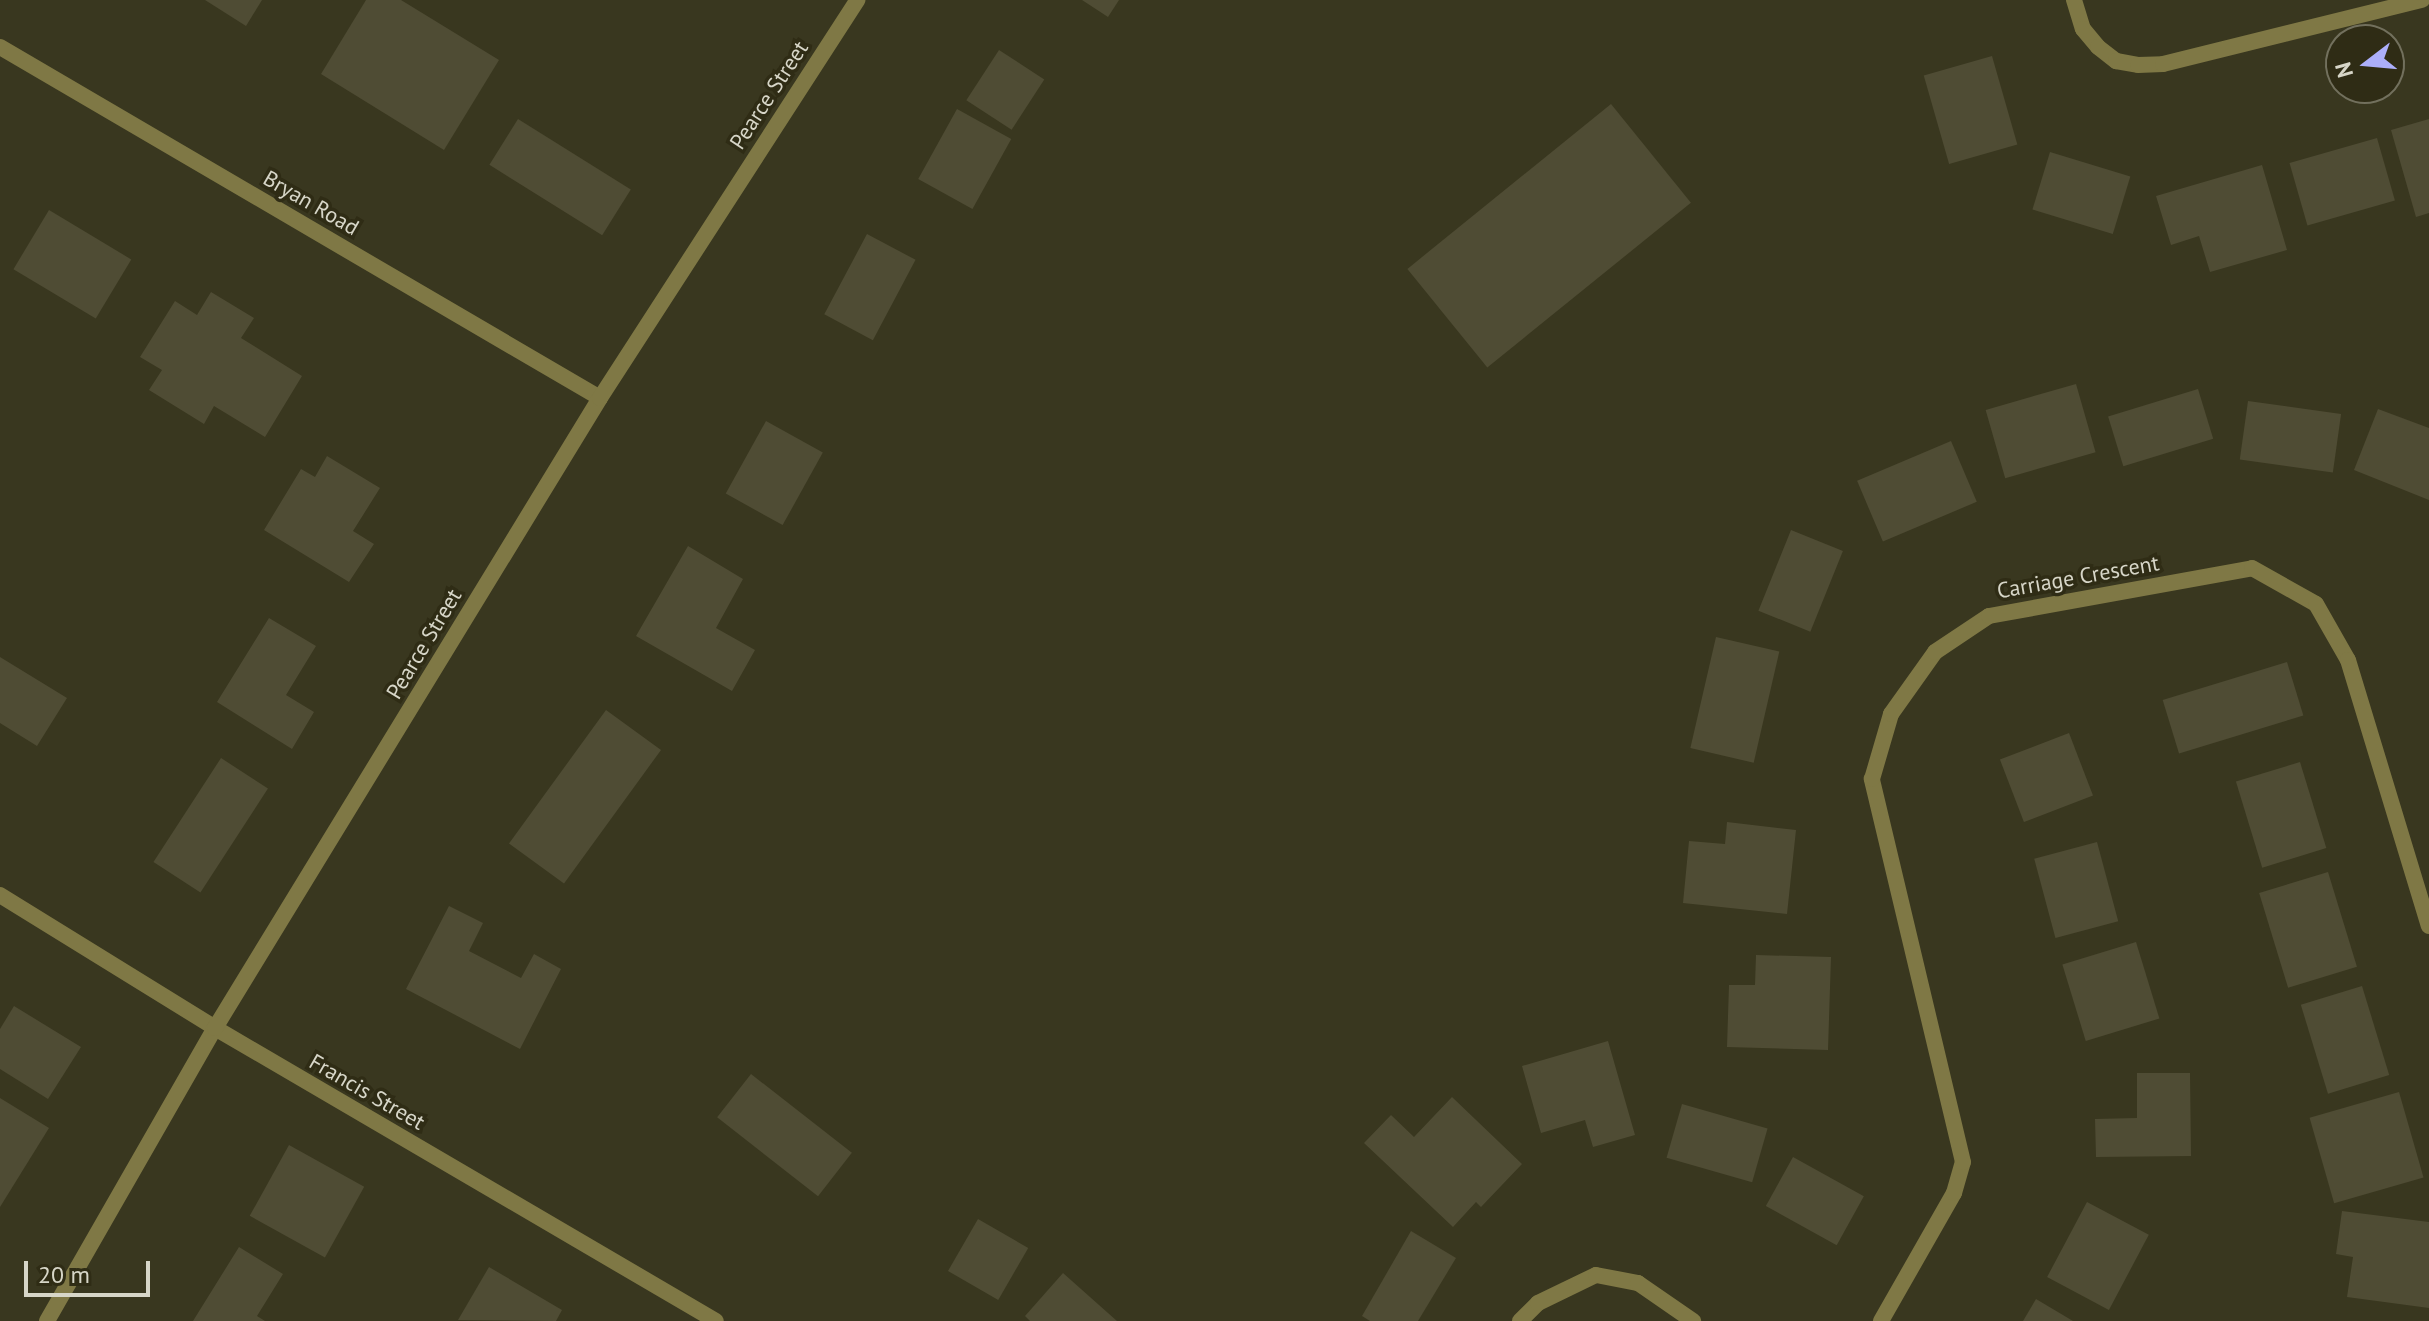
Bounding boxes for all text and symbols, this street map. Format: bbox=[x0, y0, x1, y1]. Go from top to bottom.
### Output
north arrow bbox=[2325, 24, 2405, 104]
street label: Pearce Street bbox=[724, 36, 814, 154]
text: N bbox=[2328, 59, 2359, 81]
street label: Bryan Road bbox=[259, 165, 363, 241]
street label: Carriage Crescent bbox=[1995, 550, 2161, 604]
street label: Pearce Street bbox=[381, 584, 467, 704]
street label: Francis Street bbox=[305, 1048, 429, 1136]
scale bar bbox=[28, 1245, 154, 1295]
text: 20 m bbox=[38, 1259, 90, 1290]

